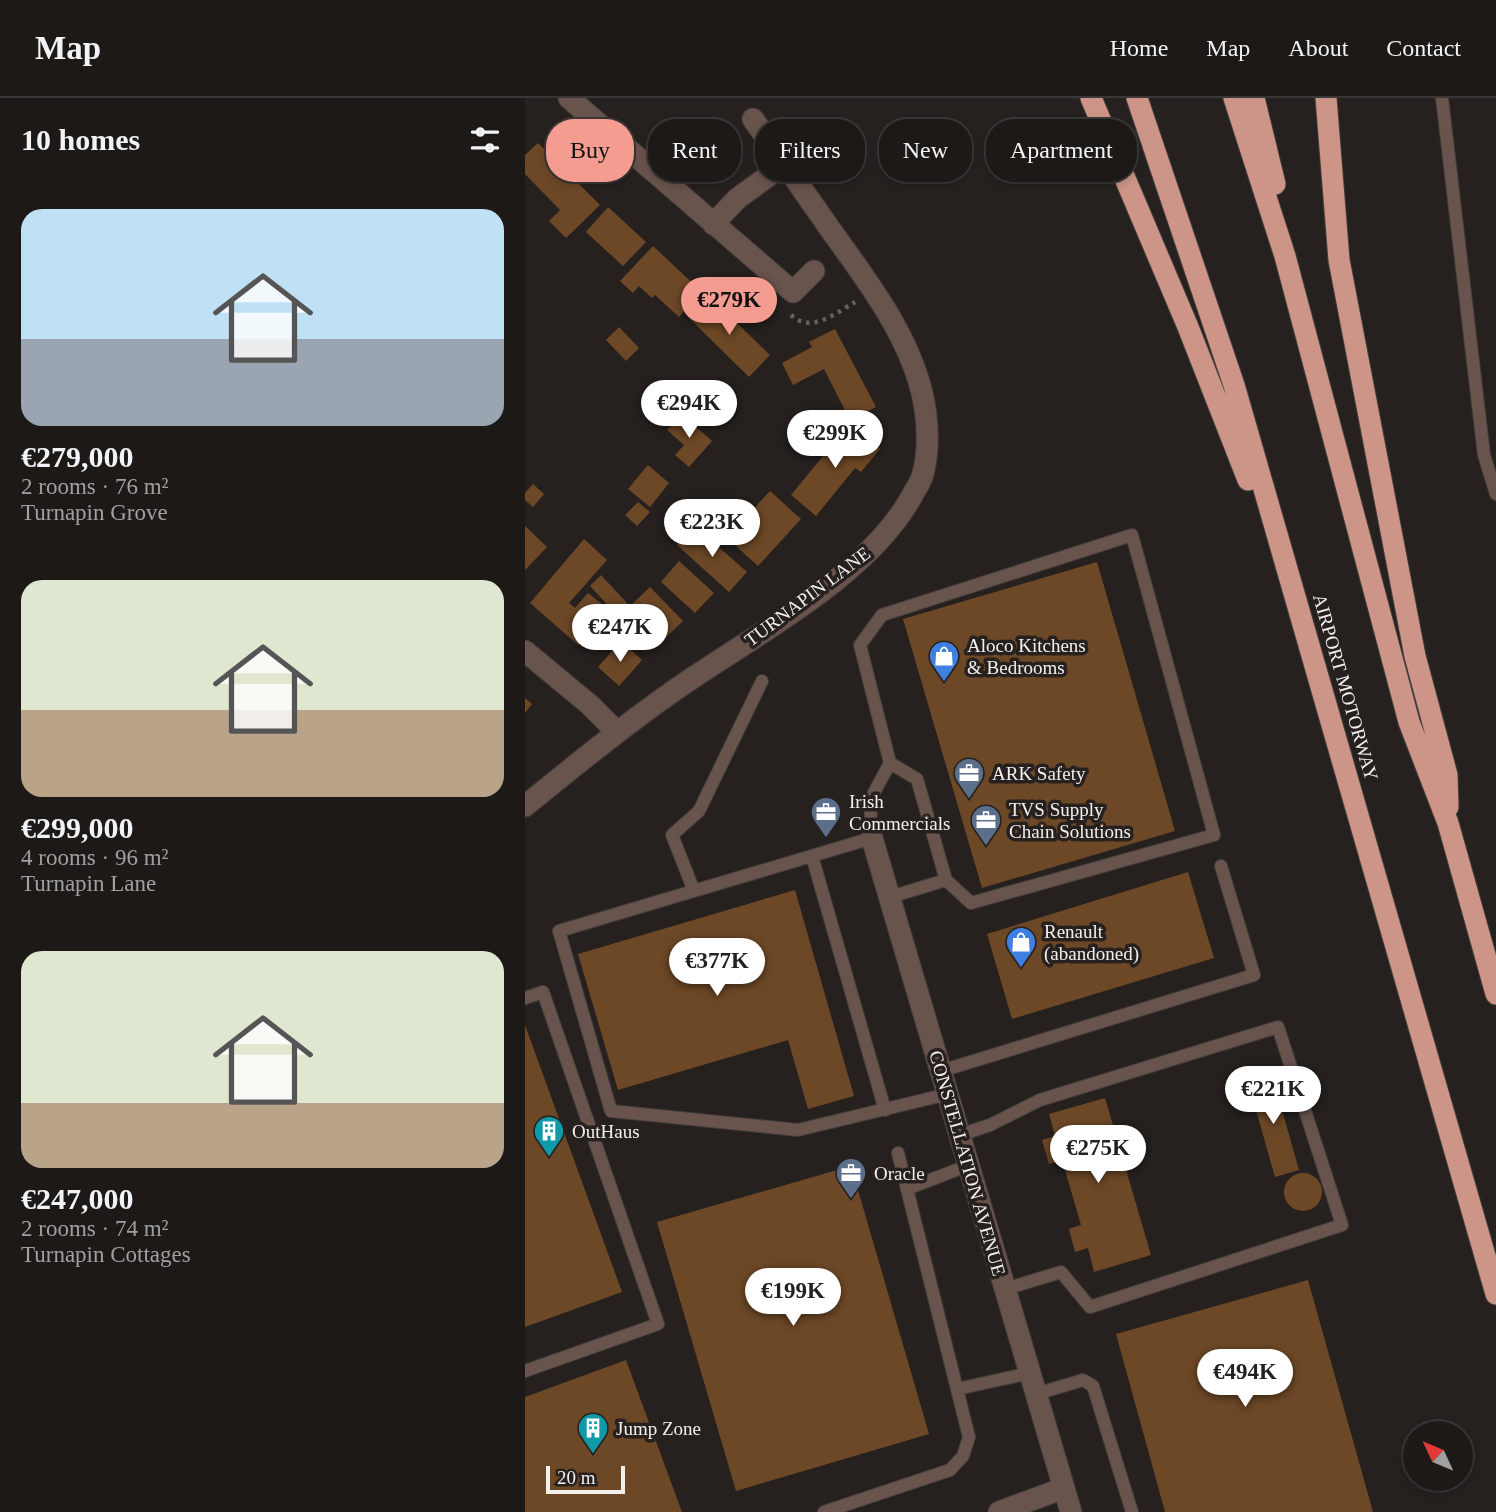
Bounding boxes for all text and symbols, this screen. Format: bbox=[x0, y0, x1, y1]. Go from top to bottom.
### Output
text: Map bbox=[35, 30, 101, 66]
text: Home bbox=[1110, 35, 1168, 61]
text: Map bbox=[1206, 35, 1250, 61]
text: About bbox=[1288, 35, 1348, 61]
text: Contact bbox=[1386, 35, 1461, 61]
chip: Buy bbox=[546, 119, 634, 182]
chip: Rent bbox=[648, 119, 741, 182]
chip: Filters bbox=[755, 119, 865, 182]
chip: New bbox=[879, 119, 972, 182]
chip: Apartment bbox=[986, 119, 1137, 182]
icon: filters bbox=[466, 121, 504, 159]
text: 10 homes bbox=[21, 123, 140, 156]
icon: home bbox=[200, 255, 326, 381]
pin: €279K bbox=[680, 278, 778, 337]
text: €279K bbox=[697, 287, 761, 312]
pin: €294K bbox=[640, 380, 738, 440]
text: €294K bbox=[657, 390, 721, 415]
pin: €299K bbox=[786, 410, 884, 470]
text: €299K bbox=[803, 420, 867, 445]
text: €279,000 bbox=[21, 440, 134, 473]
text: 2 rooms · 76 m² bbox=[21, 474, 168, 499]
text: Turnapin Grove bbox=[21, 500, 168, 525]
pin: €223K bbox=[663, 500, 761, 559]
text: €223K bbox=[680, 509, 744, 534]
street label: TURNAPIN LANE bbox=[740, 542, 874, 650]
street label: AIRPORT MOTORWAY bbox=[1309, 591, 1382, 783]
pin: €247K bbox=[571, 604, 669, 664]
text: €247K bbox=[588, 614, 652, 639]
icon: home bbox=[200, 626, 326, 752]
place label: Aloco Kitchens & Bedrooms bbox=[967, 635, 1086, 678]
shop icon: Aloco Kitchens & Bedrooms bbox=[927, 639, 961, 683]
office icon: ARK Safety bbox=[952, 756, 986, 800]
place label: ARK Safety bbox=[992, 763, 1086, 784]
place label: Irish Commercials bbox=[849, 791, 950, 834]
office icon: Irish Commercials bbox=[809, 795, 843, 839]
place label: TVS Supply Chain Solutions bbox=[1009, 799, 1131, 842]
office icon: TVS Supply Chain Solutions bbox=[969, 803, 1003, 847]
text: €299,000 bbox=[21, 811, 134, 844]
text: 4 rooms · 96 m² bbox=[21, 845, 168, 870]
text: Turnapin Lane bbox=[21, 871, 156, 896]
place label: Renault (abandoned) bbox=[1044, 921, 1139, 965]
shop icon: Renault (abandoned) bbox=[1004, 925, 1038, 969]
pin: €377K bbox=[668, 939, 766, 998]
text: €377K bbox=[685, 948, 749, 973]
icon: home bbox=[200, 997, 326, 1123]
street label: CONSTELLATION AVENUE bbox=[925, 1048, 1010, 1278]
pin: €221K bbox=[1224, 1066, 1322, 1126]
text: €221K bbox=[1241, 1076, 1305, 1101]
building icon: OutHaus bbox=[532, 1114, 566, 1158]
place label: OutHaus bbox=[572, 1121, 640, 1142]
pin: €275K bbox=[1049, 1126, 1147, 1185]
text: €275K bbox=[1066, 1135, 1130, 1160]
office icon: Oracle bbox=[834, 1156, 868, 1200]
place label: Oracle bbox=[874, 1163, 925, 1184]
text: €247,000 bbox=[21, 1182, 134, 1215]
text: 2 rooms · 74 m² bbox=[21, 1216, 168, 1241]
text: Turnapin Cottages bbox=[21, 1242, 191, 1267]
pin: €199K bbox=[744, 1268, 842, 1328]
text: €199K bbox=[761, 1278, 825, 1303]
pin: €494K bbox=[1196, 1350, 1294, 1409]
text: €494K bbox=[1213, 1359, 1277, 1384]
building icon: Jump Zone bbox=[576, 1411, 610, 1455]
place label: Jump Zone bbox=[616, 1418, 701, 1439]
north arrow bbox=[1403, 1421, 1473, 1491]
map controls bbox=[1403, 1421, 1473, 1491]
scale bar bbox=[546, 1463, 625, 1495]
text: 20 m bbox=[557, 1467, 596, 1488]

